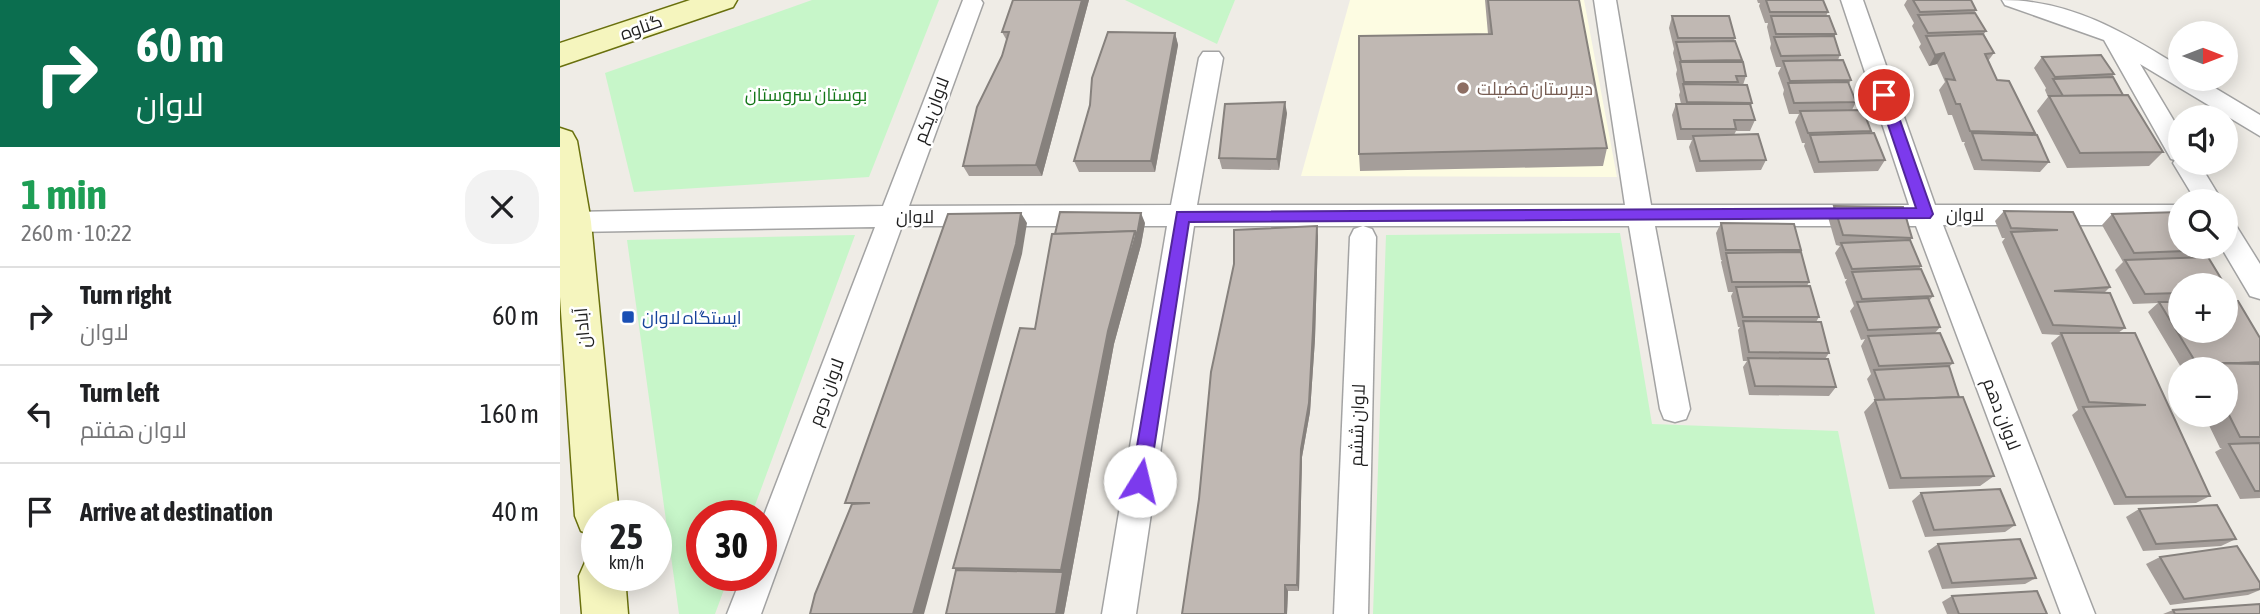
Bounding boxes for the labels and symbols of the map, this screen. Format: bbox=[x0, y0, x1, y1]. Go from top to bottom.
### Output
street label: گناوه bbox=[617, 10, 665, 45]
north arrow bbox=[2168, 21, 2238, 91]
pin bbox=[1854, 65, 1914, 125]
street label: لاوان یکم bbox=[909, 74, 955, 147]
place label: دبیرستان فضیلت bbox=[1477, 78, 1593, 100]
marker: دبیرستان فضیلت bbox=[1455, 80, 1471, 96]
park label: بوستان سروستان bbox=[745, 84, 867, 106]
street label: لاوان bbox=[1946, 204, 1984, 226]
street label: لاوان bbox=[896, 206, 934, 228]
street label: آبادان bbox=[570, 307, 595, 349]
place label: ایستگاه لاوان bbox=[642, 307, 742, 329]
marker: ایستگاه لاوان bbox=[620, 309, 636, 325]
street label: لاوان دوم bbox=[804, 355, 850, 429]
street label: لاوان دهم bbox=[1977, 375, 2025, 454]
street label: لاوان ششم bbox=[1345, 383, 1371, 467]
position arrow bbox=[1103, 444, 1177, 518]
speed limit sign: 30 bbox=[686, 500, 777, 591]

